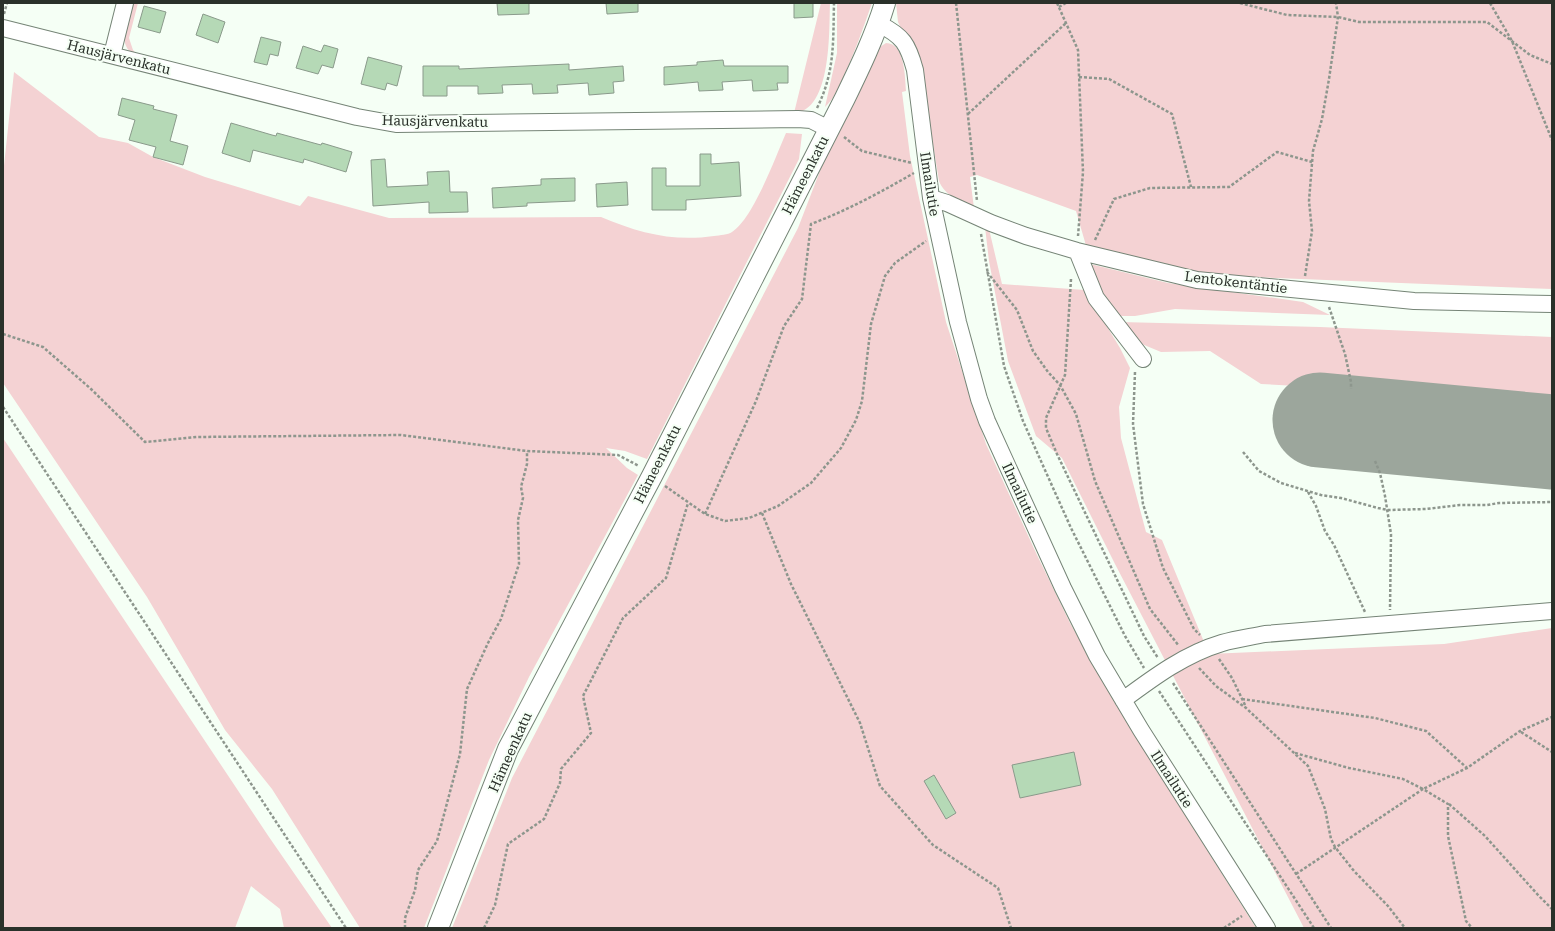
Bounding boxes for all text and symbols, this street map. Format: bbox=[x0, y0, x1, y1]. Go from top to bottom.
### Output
street label: Hausjärvenkatu bbox=[66, 36, 173, 78]
street label: Hausjärvenkatu bbox=[382, 112, 489, 130]
street label: Hämeenkatu bbox=[778, 133, 832, 217]
street label: Ilmailutie bbox=[917, 151, 943, 218]
street label: Lentokentäntie bbox=[1184, 268, 1289, 296]
street label: Hämeenkatu bbox=[630, 422, 684, 506]
street label: Ilmailutie bbox=[999, 460, 1041, 526]
street label: Hämeenkatu bbox=[485, 709, 535, 795]
street label: Ilmailutie bbox=[1148, 747, 1197, 811]

